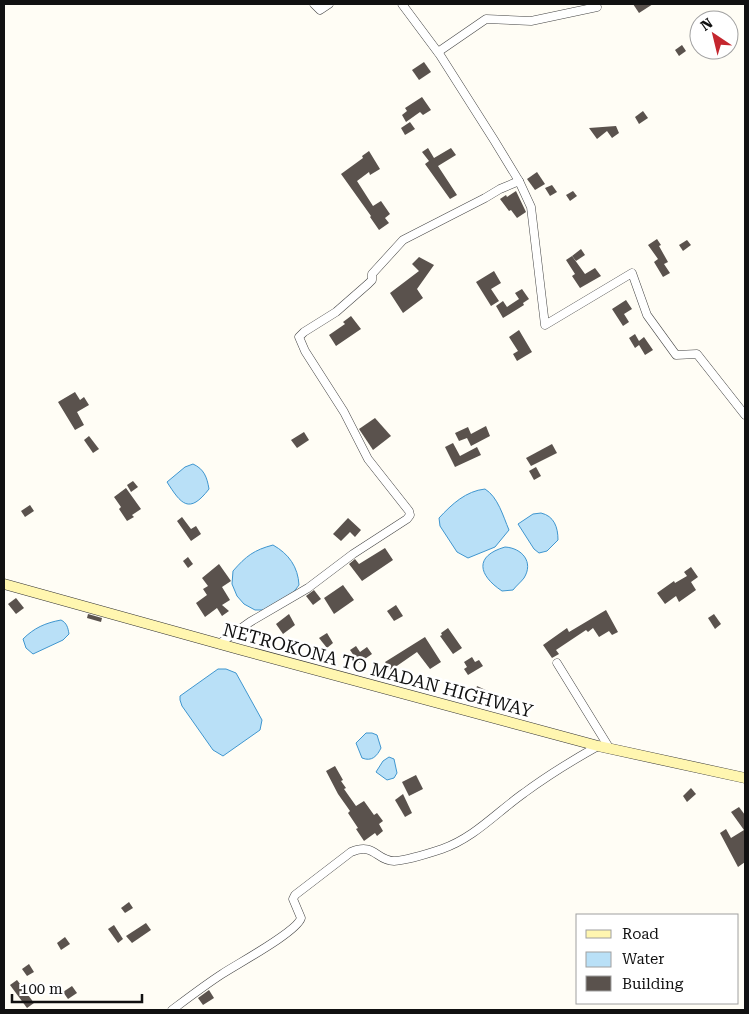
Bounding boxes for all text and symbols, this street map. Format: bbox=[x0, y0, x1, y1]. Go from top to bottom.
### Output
north arrow bbox=[689, 10, 739, 60]
text: N bbox=[698, 15, 716, 34]
street label: NETROKONA TO MADAN HIGHWAY bbox=[221, 618, 536, 722]
legend bbox=[576, 914, 739, 1004]
text: Road bbox=[622, 925, 659, 943]
text: Water bbox=[622, 950, 664, 968]
scale bar bbox=[12, 972, 142, 1004]
text: Building bbox=[622, 975, 684, 993]
text: 100 m bbox=[20, 980, 63, 998]

